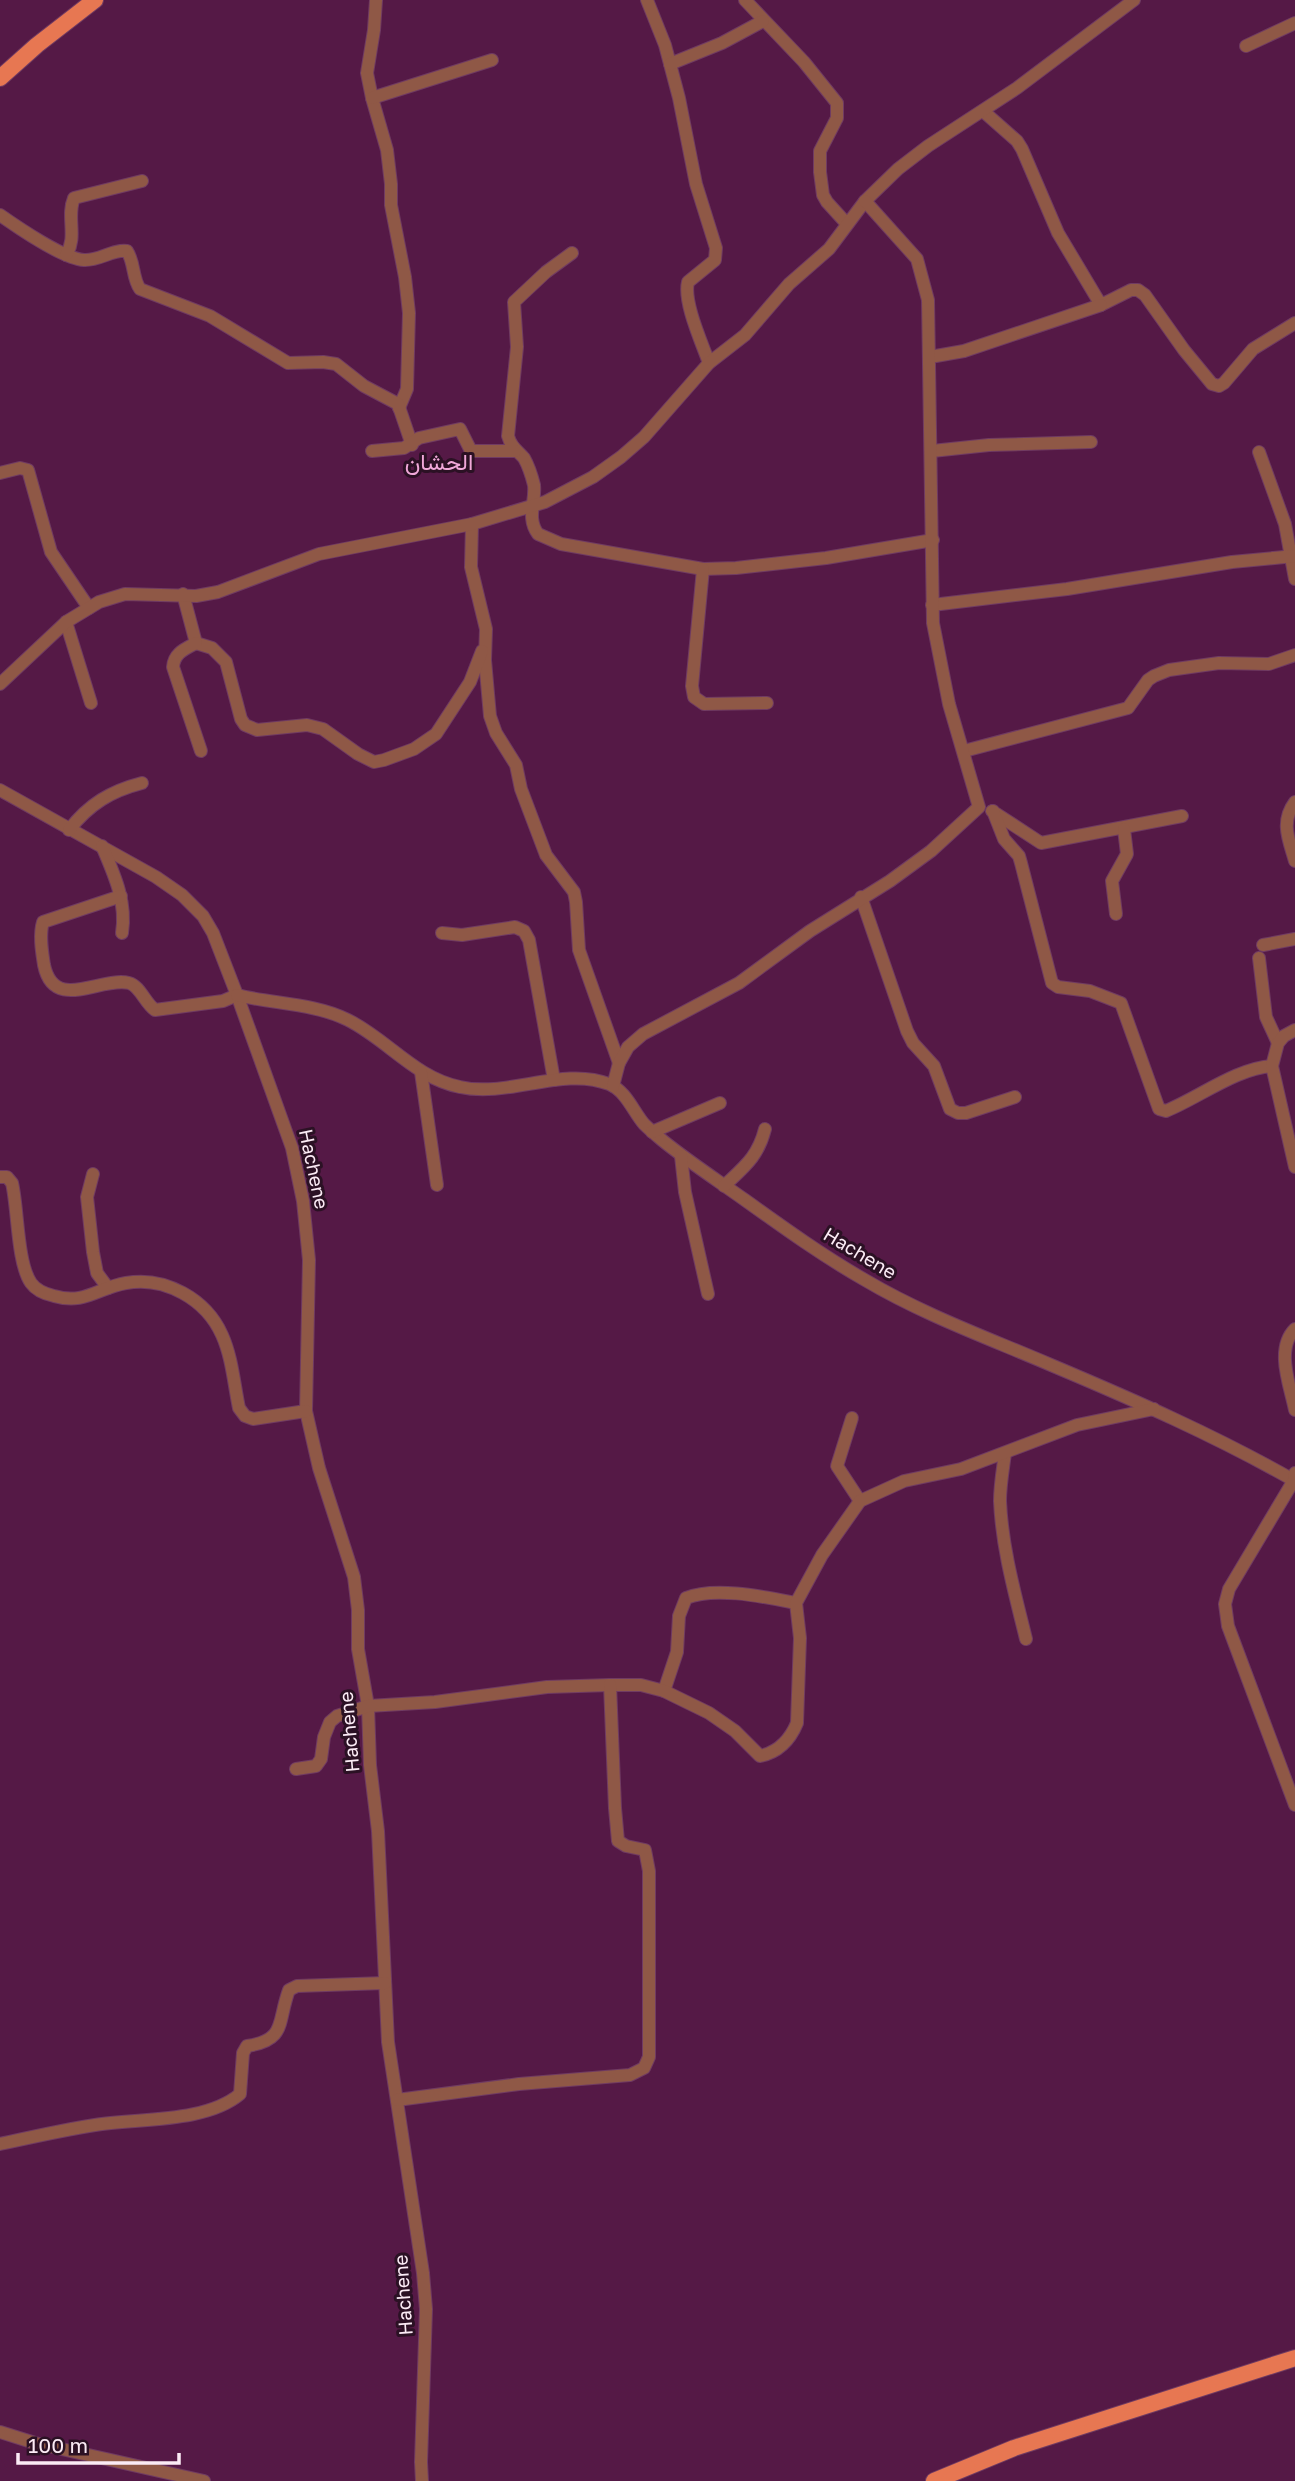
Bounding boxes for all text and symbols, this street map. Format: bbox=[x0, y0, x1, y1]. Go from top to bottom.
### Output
district label: الحشان bbox=[405, 447, 473, 475]
street label: Hachene bbox=[295, 1127, 334, 1211]
street label: Hachene bbox=[820, 1222, 901, 1283]
street label: Hachene bbox=[334, 1691, 363, 1773]
street label: Hachene bbox=[388, 2254, 417, 2336]
scale bar bbox=[18, 2422, 178, 2466]
text: 100 m bbox=[28, 2432, 88, 2458]

